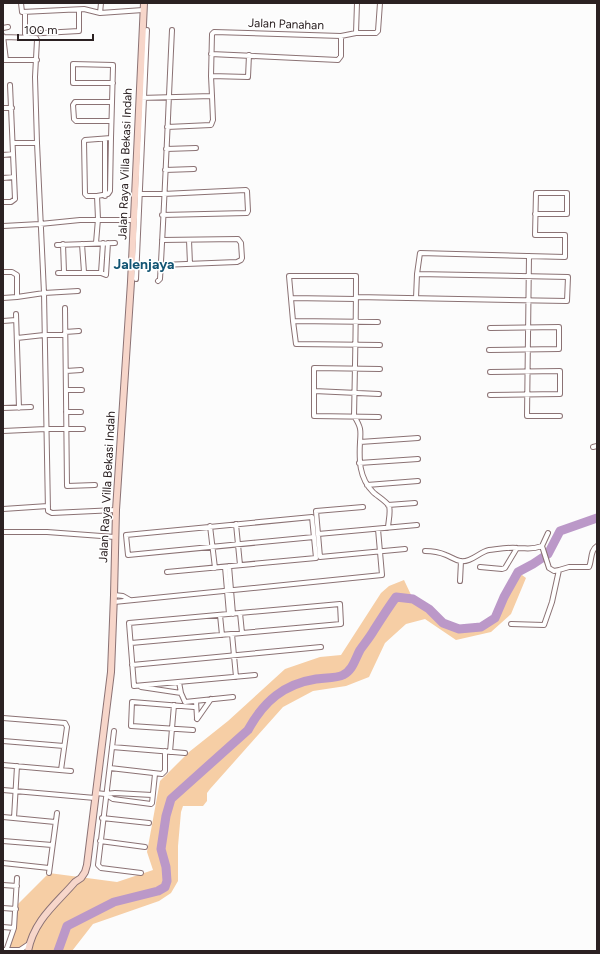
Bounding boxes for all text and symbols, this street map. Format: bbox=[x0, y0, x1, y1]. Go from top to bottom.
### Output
scale bar bbox=[18, 16, 93, 42]
street label: Jalan Panahan bbox=[248, 16, 325, 32]
text: 100 m bbox=[24, 23, 58, 37]
street label: Jalan Raya Villa Bekasi Indah bbox=[115, 88, 135, 240]
district label: Jalenjaya bbox=[114, 256, 174, 273]
street label: Jalan Raya Villa Bekasi Indah bbox=[96, 411, 118, 563]

